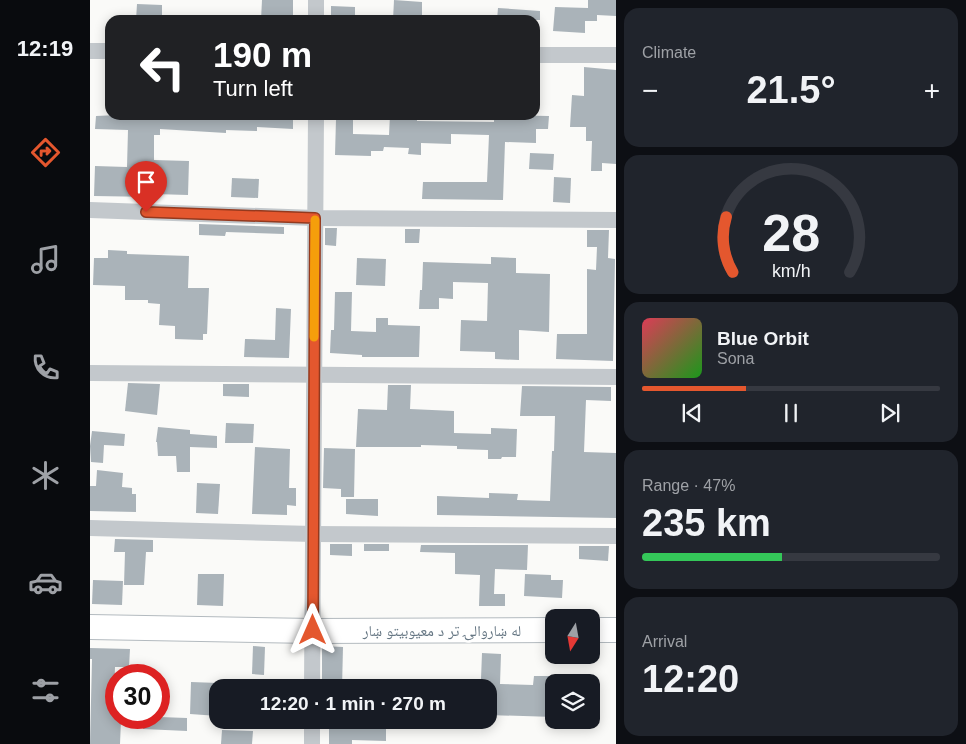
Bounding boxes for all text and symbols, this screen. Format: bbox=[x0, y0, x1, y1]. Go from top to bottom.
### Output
icon: left bbox=[130, 35, 195, 100]
text: 190 m bbox=[213, 35, 312, 74]
text: 12:19 bbox=[17, 36, 73, 61]
text: Climate bbox=[642, 44, 696, 61]
text: 21.5° bbox=[746, 69, 836, 111]
text: − bbox=[642, 75, 658, 106]
text: + bbox=[924, 75, 940, 106]
text: Turn left bbox=[213, 76, 293, 101]
icon: directions bbox=[28, 135, 63, 170]
pin bbox=[125, 161, 167, 212]
icon: arrive bbox=[132, 168, 160, 196]
text: 28 bbox=[762, 204, 820, 262]
icon: music bbox=[28, 242, 63, 277]
text: km/h bbox=[772, 261, 810, 281]
text: Blue Orbit bbox=[717, 328, 809, 349]
icon: phone bbox=[28, 350, 63, 385]
text: Sona bbox=[717, 350, 754, 367]
icon: previous bbox=[678, 399, 706, 427]
icon: pause bbox=[777, 399, 805, 427]
icon: next bbox=[876, 399, 904, 427]
icon: climate bbox=[28, 458, 63, 493]
text: Range · 47% bbox=[642, 477, 735, 494]
text: 235 km bbox=[642, 502, 771, 544]
icon: car bbox=[28, 565, 63, 600]
position arrow bbox=[286, 603, 338, 655]
north arrow bbox=[545, 609, 600, 664]
map controls bbox=[545, 609, 600, 729]
street label: له ښاروالۍ تر د معیوبیتو ښار bbox=[362, 622, 521, 641]
text: Arrival bbox=[642, 633, 687, 650]
text: 12:20 bbox=[642, 658, 739, 700]
speed limit sign: 30 bbox=[105, 664, 170, 729]
icon: filters bbox=[28, 673, 63, 708]
button: layers bbox=[545, 674, 600, 729]
text: 12:20 · 1 min · 270 m bbox=[260, 693, 446, 714]

